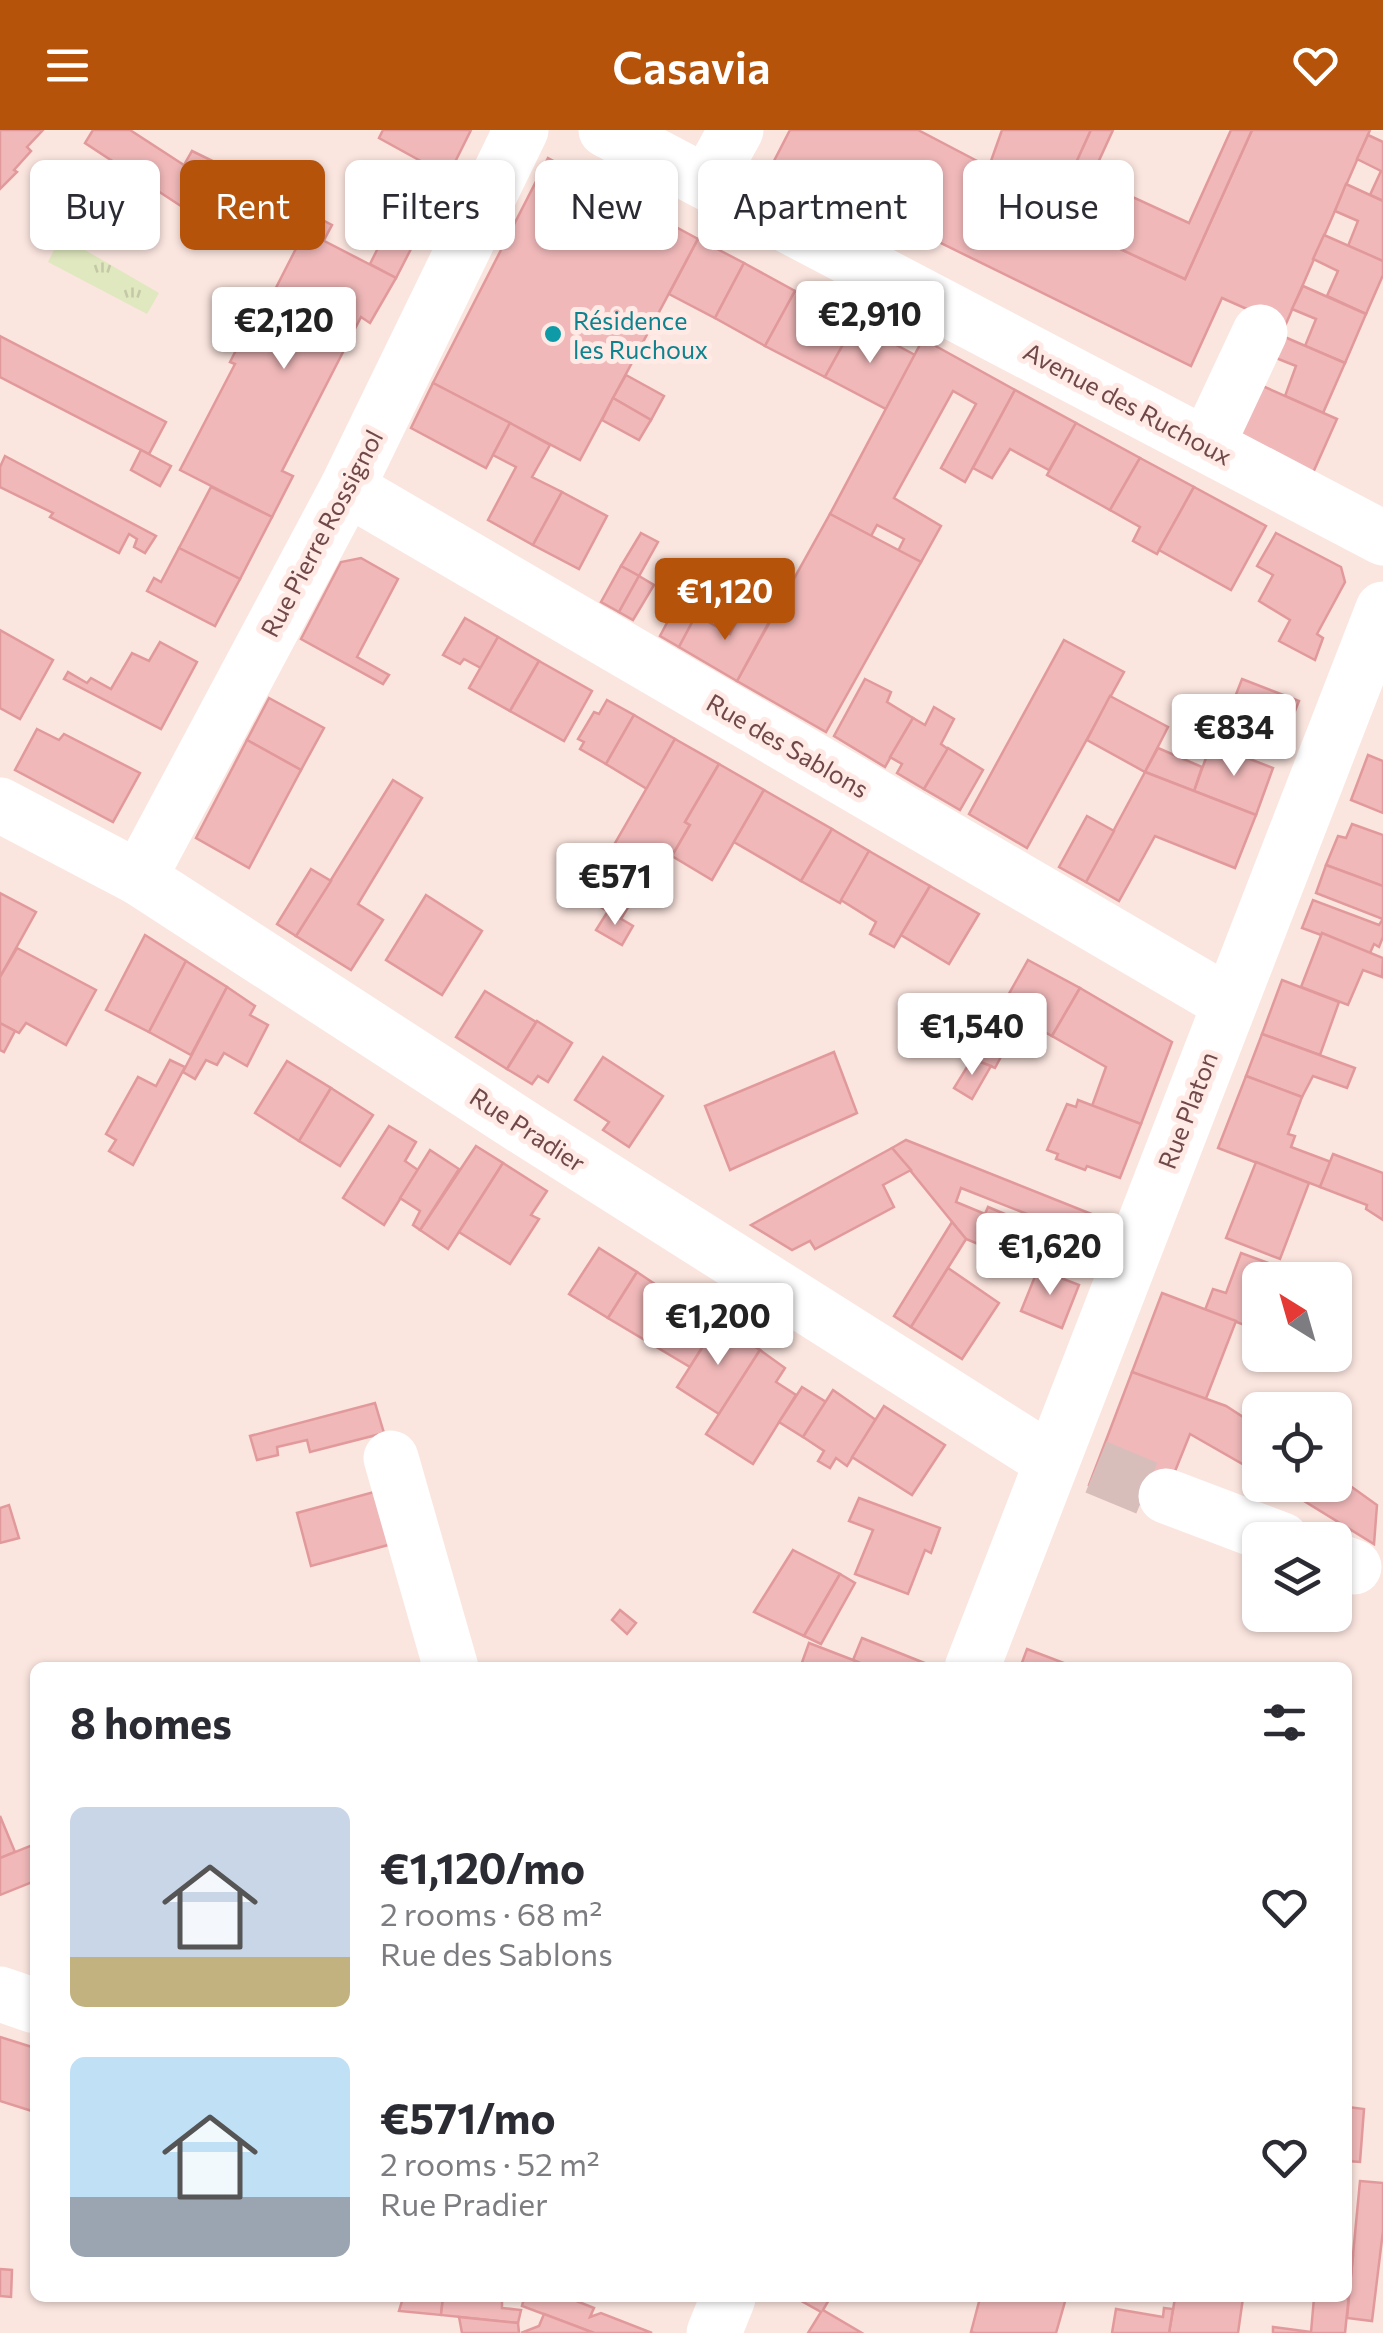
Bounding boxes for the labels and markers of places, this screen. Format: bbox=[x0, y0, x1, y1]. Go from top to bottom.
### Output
pin: €2,910 bbox=[789, 281, 951, 366]
pin: €2,120 bbox=[203, 287, 365, 372]
place label: Résidence les Ruchoux bbox=[573, 305, 708, 364]
marker: Résidence les Ruchoux bbox=[542, 323, 564, 345]
pin: €1,120 bbox=[644, 558, 806, 643]
pin: €834 bbox=[1175, 694, 1293, 779]
pin: €571 bbox=[556, 843, 674, 928]
pin: €1,540 bbox=[891, 993, 1053, 1078]
pin: €1,620 bbox=[969, 1213, 1131, 1298]
pin: €1,200 bbox=[637, 1283, 799, 1368]

